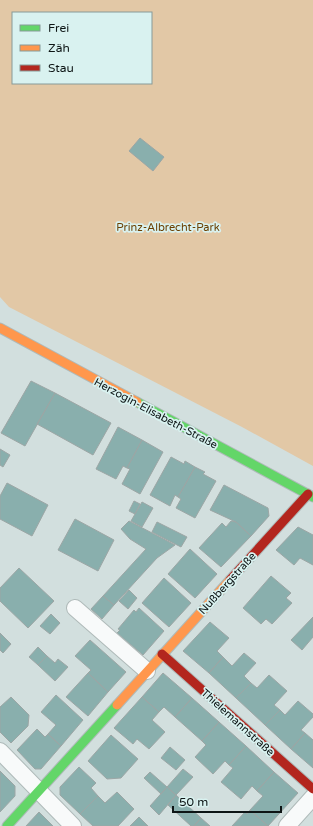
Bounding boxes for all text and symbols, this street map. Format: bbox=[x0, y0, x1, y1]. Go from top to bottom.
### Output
legend bbox=[12, 12, 152, 84]
text: Frei bbox=[48, 21, 69, 35]
text: Zäh bbox=[48, 41, 70, 55]
text: Stau bbox=[48, 61, 74, 75]
park label: Prinz-Albrecht-Park bbox=[116, 221, 220, 234]
street label: Herzogin-Elisabeth-Straße bbox=[92, 375, 220, 452]
street label: Nußbergstraße bbox=[196, 550, 259, 617]
street label: Thielemannstraße bbox=[199, 686, 277, 759]
scale bar bbox=[173, 788, 281, 814]
text: 50 m bbox=[179, 795, 208, 809]

